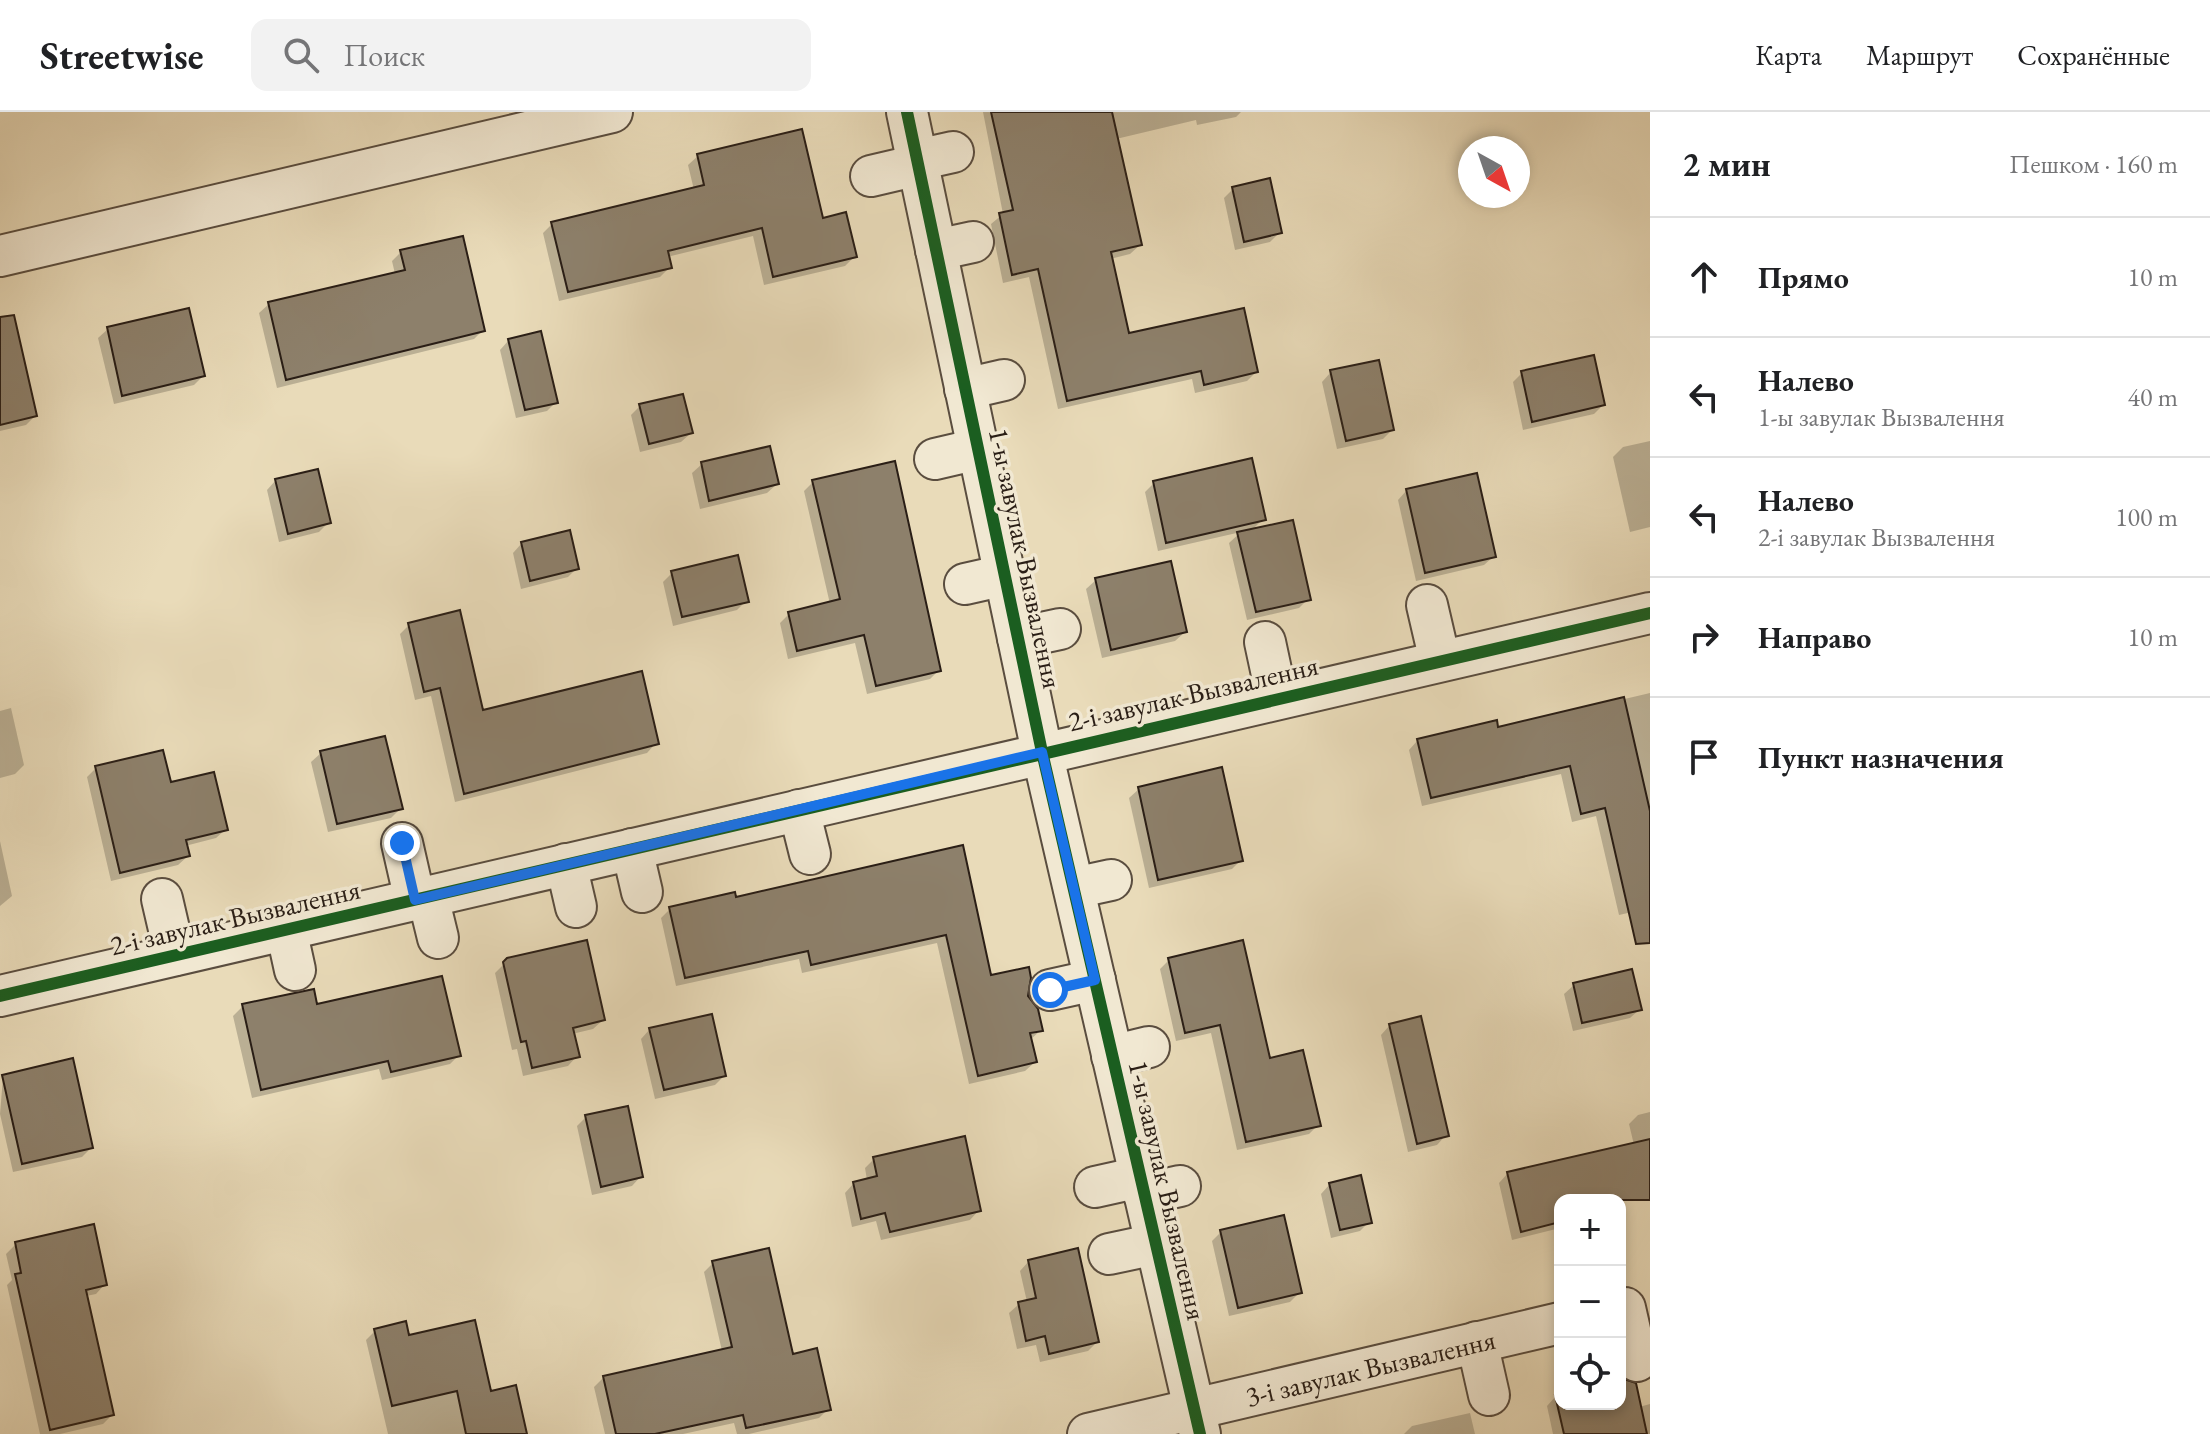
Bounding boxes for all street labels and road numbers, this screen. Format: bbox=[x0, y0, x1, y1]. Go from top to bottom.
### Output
street label: 1-ы завулак Вызвалення bbox=[981, 424, 1071, 692]
street label: 2-і завулак Вызвалення bbox=[1064, 647, 1322, 739]
street label: 2-і завулак Вызвалення bbox=[106, 871, 364, 963]
street label: 1-ы завулак Вызвалення bbox=[1121, 1057, 1215, 1323]
street label: 3-і завулак Вызвалення bbox=[1242, 1321, 1499, 1414]

